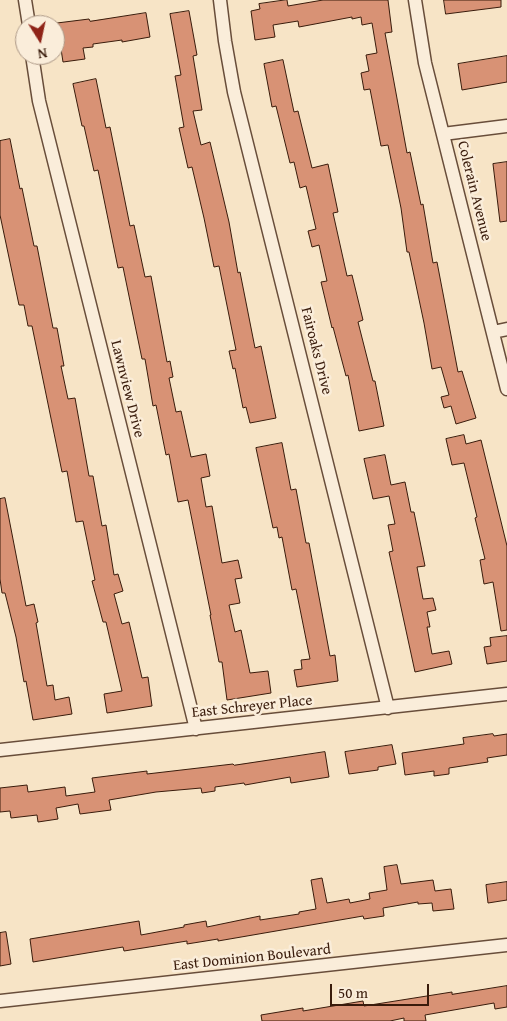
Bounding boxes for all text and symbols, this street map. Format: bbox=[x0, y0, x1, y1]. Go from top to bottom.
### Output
north arrow bbox=[15, 15, 65, 65]
text: N bbox=[36, 43, 49, 64]
street label: Colerain Avenue bbox=[453, 139, 495, 243]
street label: Fairoaks Drive bbox=[296, 306, 336, 396]
street label: Lawnview Drive bbox=[106, 339, 148, 439]
street label: East Schreyer Place bbox=[191, 692, 313, 722]
street label: East Dominion Boulevard bbox=[172, 941, 332, 975]
scale bar bbox=[332, 974, 431, 1006]
text: 50 m bbox=[338, 982, 368, 1003]

